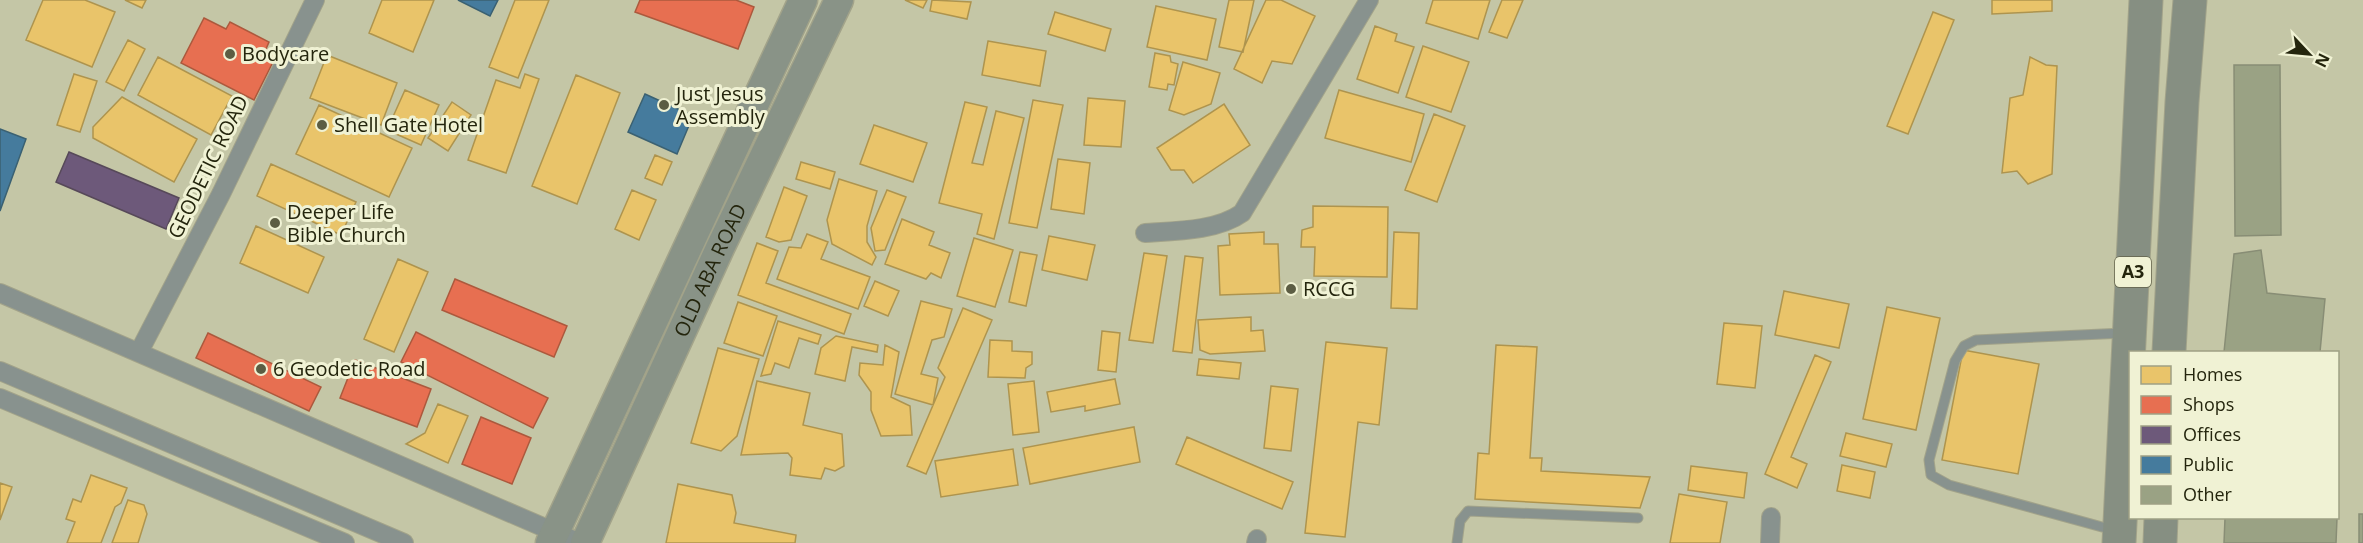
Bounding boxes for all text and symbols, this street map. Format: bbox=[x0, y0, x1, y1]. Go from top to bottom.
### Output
north arrow bbox=[2279, 24, 2339, 84]
place label: Bodycare bbox=[242, 40, 329, 67]
marker: Bodycare bbox=[223, 47, 237, 61]
text: N bbox=[2310, 50, 2335, 71]
place label: Just Jesus Assembly bbox=[674, 80, 766, 130]
street label: GEODETIC ROAD bbox=[161, 91, 254, 243]
marker: Just Jesus Assembly bbox=[657, 98, 671, 112]
place label: Shell Gate Hotel bbox=[334, 111, 483, 138]
marker: Shell Gate Hotel bbox=[315, 118, 329, 132]
place label: Deeper Life Bible Church bbox=[287, 198, 406, 248]
street label: OLD ABA ROAD bbox=[667, 199, 752, 341]
marker: Deeper Life Bible Church bbox=[268, 216, 282, 230]
road number: A3 bbox=[2115, 257, 2151, 287]
place label: RCCG bbox=[1303, 275, 1355, 302]
marker: RCCG bbox=[1284, 282, 1298, 296]
legend bbox=[2129, 351, 2339, 519]
place label: 6 Geodetic Road bbox=[273, 355, 426, 382]
marker: 6 Geodetic Road bbox=[254, 362, 268, 376]
text: Homes bbox=[2183, 362, 2242, 386]
text: Shops bbox=[2183, 392, 2234, 416]
text: Offices bbox=[2183, 422, 2241, 446]
text: Public bbox=[2183, 452, 2234, 476]
text: Other bbox=[2183, 482, 2233, 506]

